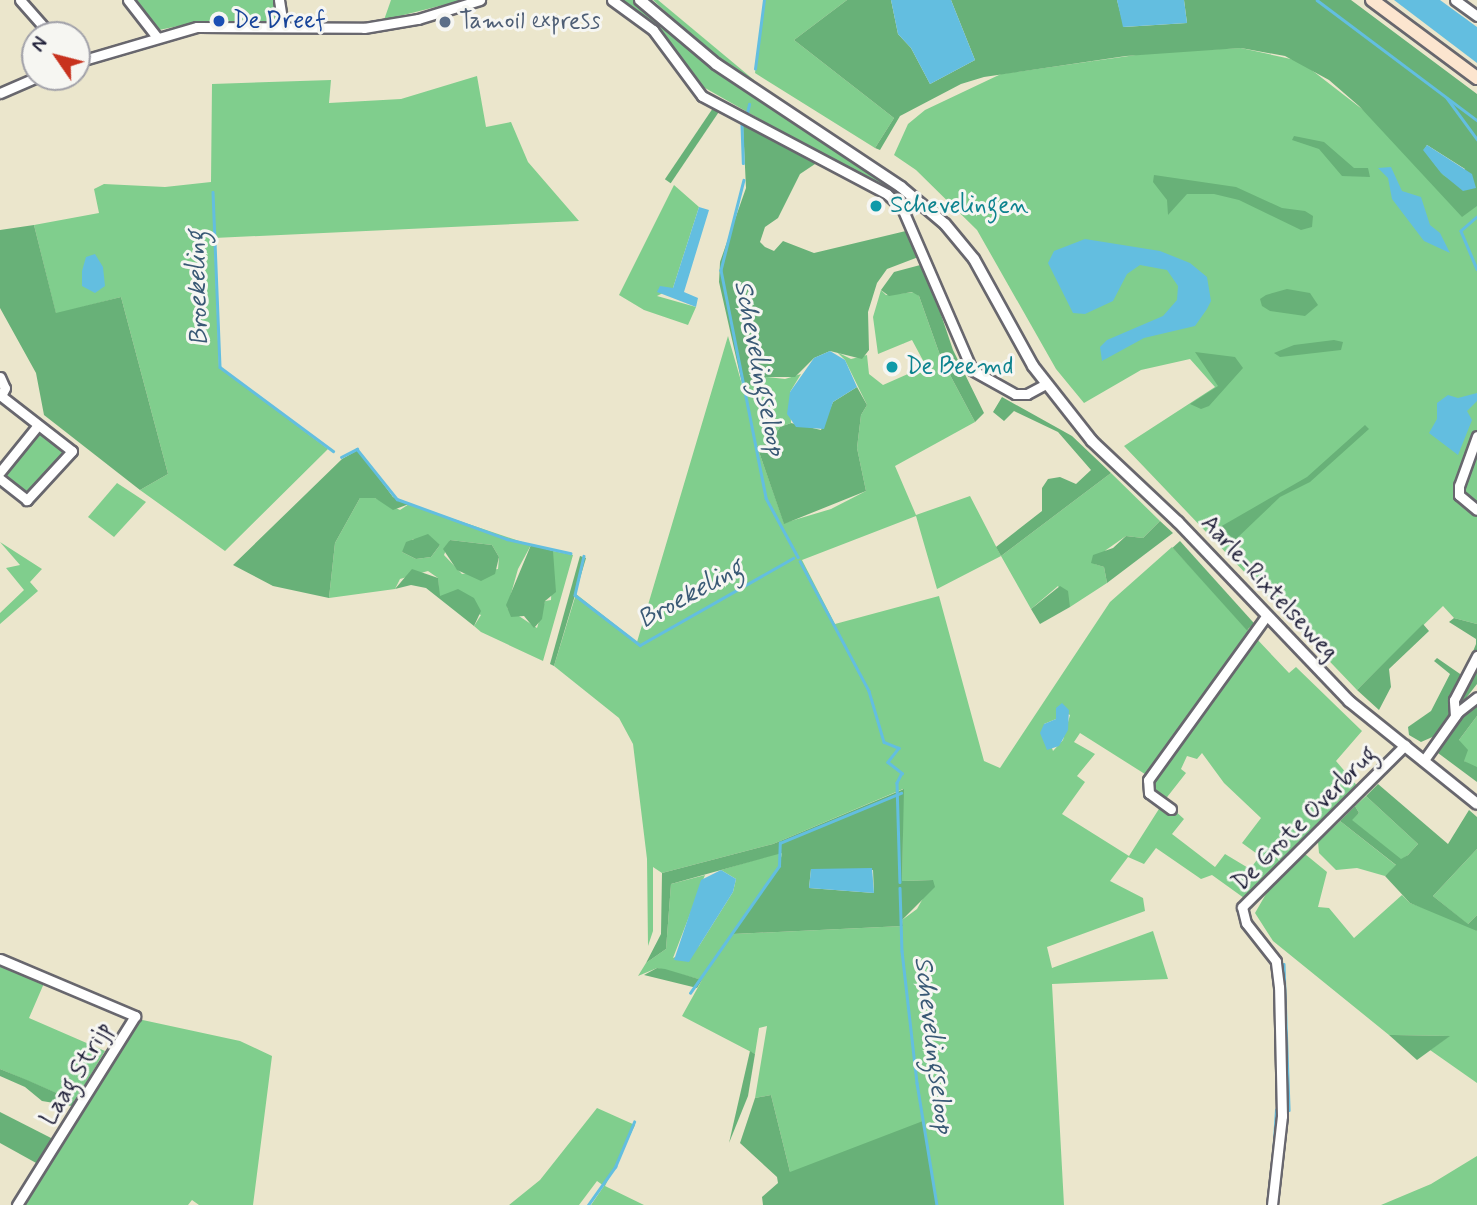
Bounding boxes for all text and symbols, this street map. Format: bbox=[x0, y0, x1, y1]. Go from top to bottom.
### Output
place label: De Dreef bbox=[233, 7, 323, 35]
place label: Tamoil express bbox=[459, 8, 601, 36]
marker: De Dreef bbox=[211, 13, 227, 29]
marker: Tamoil express bbox=[437, 14, 453, 30]
north arrow bbox=[21, 21, 91, 91]
text: N bbox=[26, 32, 54, 57]
place label: Schevelingen bbox=[890, 192, 1029, 220]
marker: Schevelingen bbox=[868, 198, 884, 214]
water label: Broekeling bbox=[181, 230, 217, 346]
water label: Schevelingseloop bbox=[726, 278, 790, 458]
place label: De Beemd bbox=[906, 353, 1013, 381]
marker: De Beemd bbox=[884, 359, 900, 375]
street label: Aarle-Rixtelseweg bbox=[1194, 509, 1344, 667]
water label: Broekeling bbox=[633, 553, 749, 637]
street label: De Grote Overbrug bbox=[1226, 740, 1384, 898]
water label: Schevelingseloop bbox=[906, 955, 958, 1135]
street label: Laag Strijp bbox=[35, 1018, 119, 1130]

